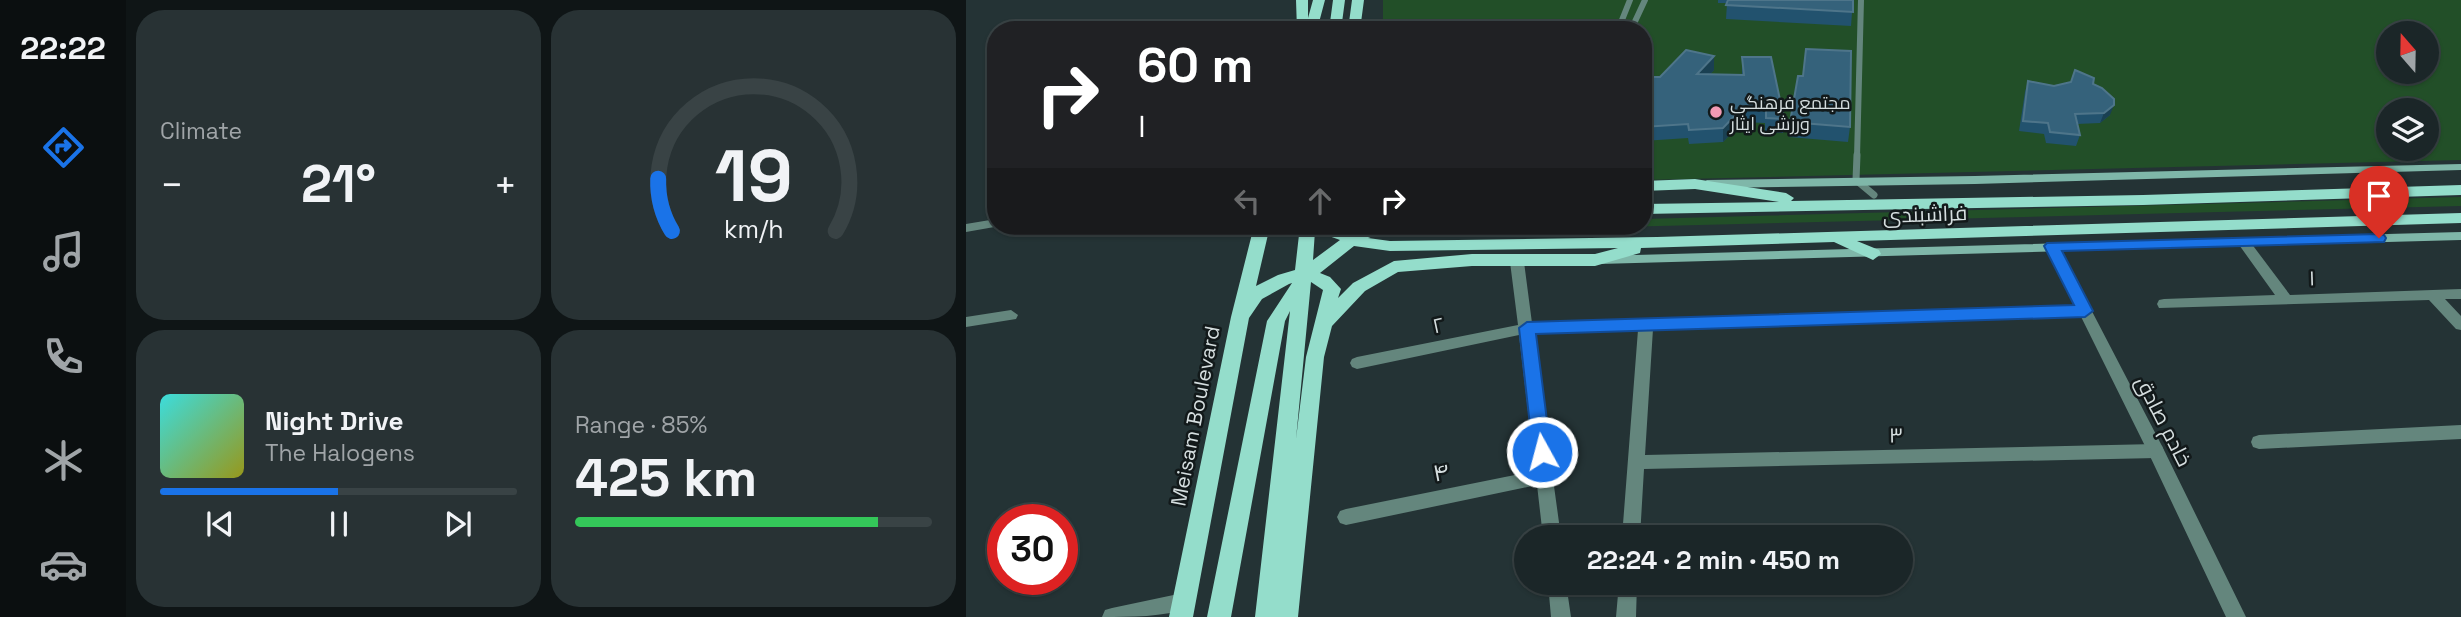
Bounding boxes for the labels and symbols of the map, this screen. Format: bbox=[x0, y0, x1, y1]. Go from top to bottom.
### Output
north arrow bbox=[2376, 21, 2440, 84]
place label: مجتمع فرهنگی ورزشی ایثار bbox=[1729, 91, 1850, 135]
marker: مجتمع فرهنگی ورزشی ایثار bbox=[1708, 104, 1724, 120]
pin bbox=[2349, 166, 2409, 238]
street label: فراشبندی bbox=[1882, 199, 1968, 229]
street label: ۱ bbox=[2308, 264, 2316, 292]
street label: ۲ bbox=[1430, 311, 1446, 339]
street label: Meisam Boulevard bbox=[1164, 323, 1226, 509]
street label: خادم صادق bbox=[2129, 371, 2198, 471]
position arrow bbox=[1505, 415, 1579, 489]
street label: ۳ bbox=[1889, 421, 1903, 449]
street label: ۴ bbox=[1430, 455, 1452, 489]
speed limit sign: 30 bbox=[987, 504, 1078, 595]

